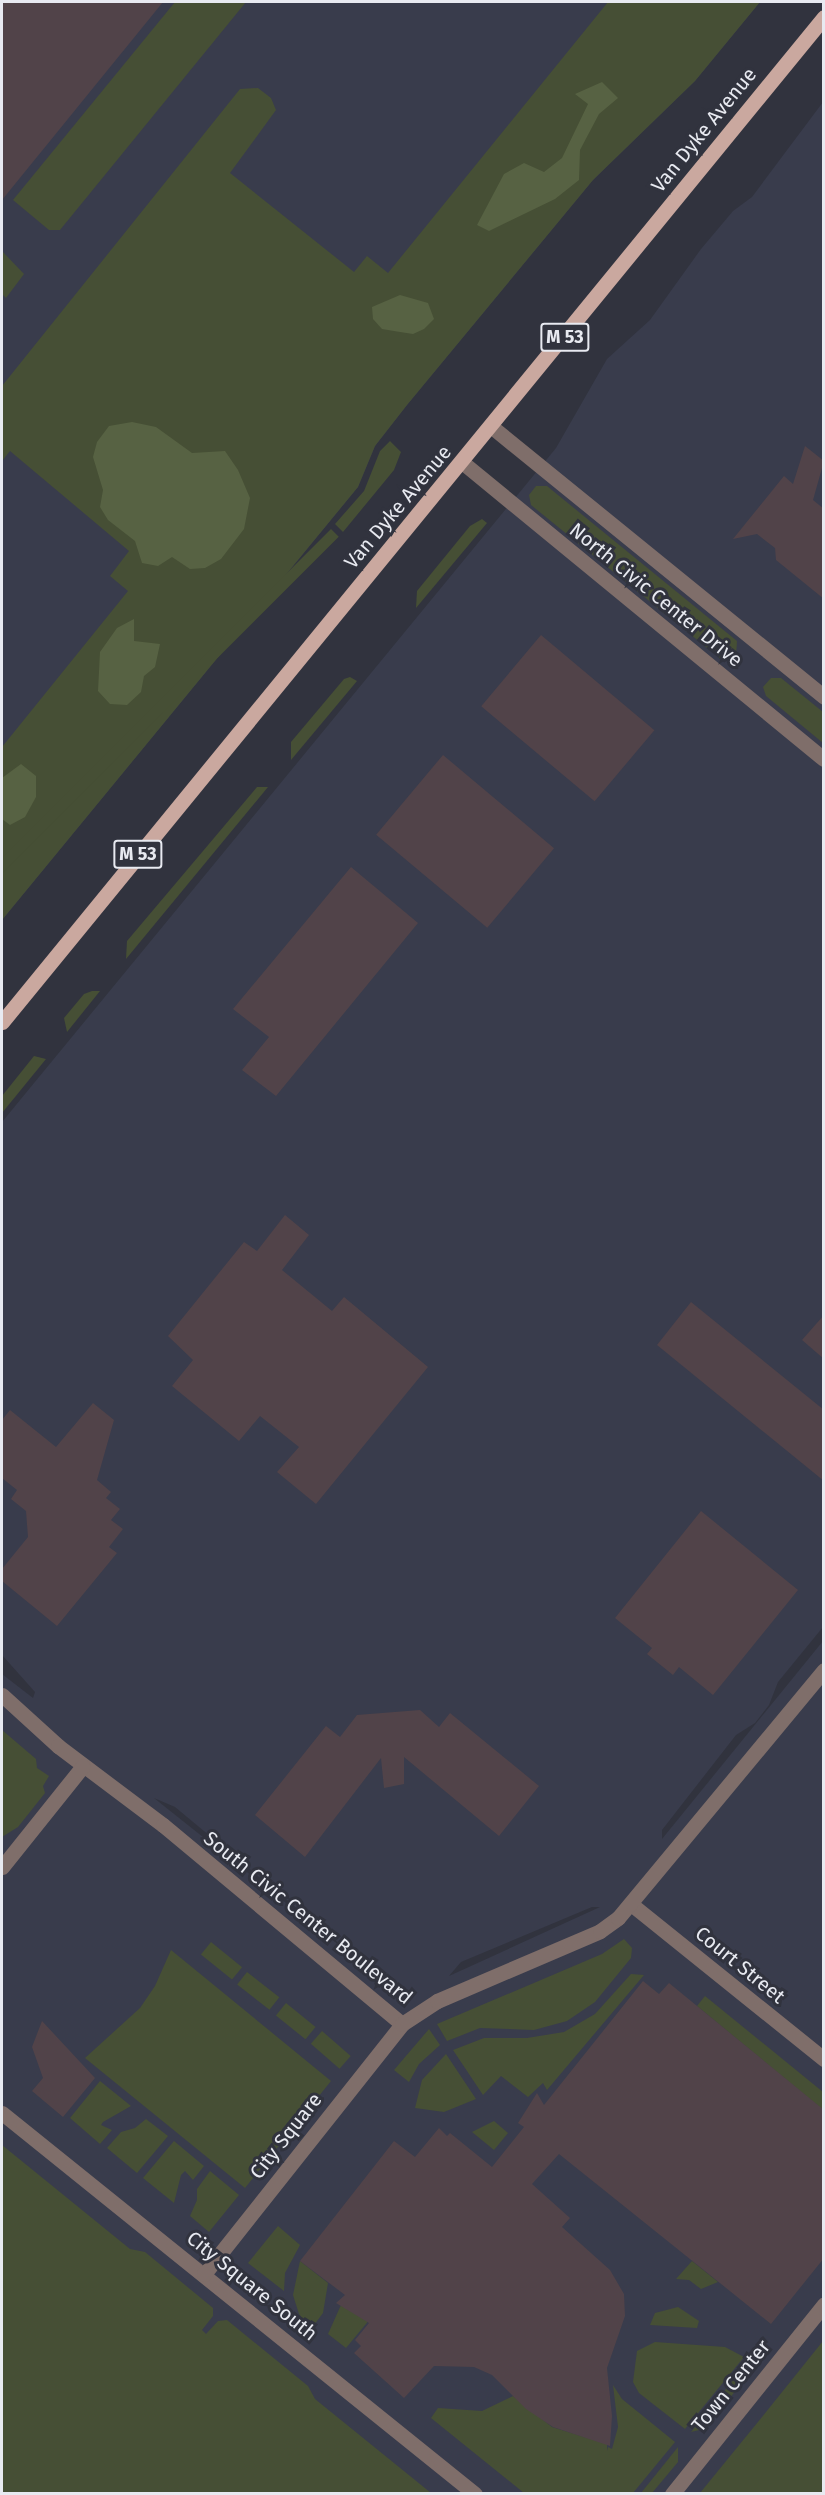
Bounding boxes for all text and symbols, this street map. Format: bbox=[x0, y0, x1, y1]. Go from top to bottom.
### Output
street label: Van Dyke Avenue bbox=[646, 63, 762, 197]
road number: M 53 bbox=[540, 322, 590, 352]
street label: Van Dyke Avenue bbox=[339, 440, 457, 574]
street label: North Civic Center Drive bbox=[565, 518, 747, 672]
road number: M 53 bbox=[112, 839, 164, 869]
street label: South Civic Center Boulevard bbox=[199, 1826, 417, 2010]
street label: Court Street bbox=[690, 1921, 790, 2009]
street label: City Square bbox=[245, 2088, 327, 2184]
street label: City Square South bbox=[182, 2226, 322, 2346]
street label: Town Center bbox=[687, 2335, 775, 2437]

